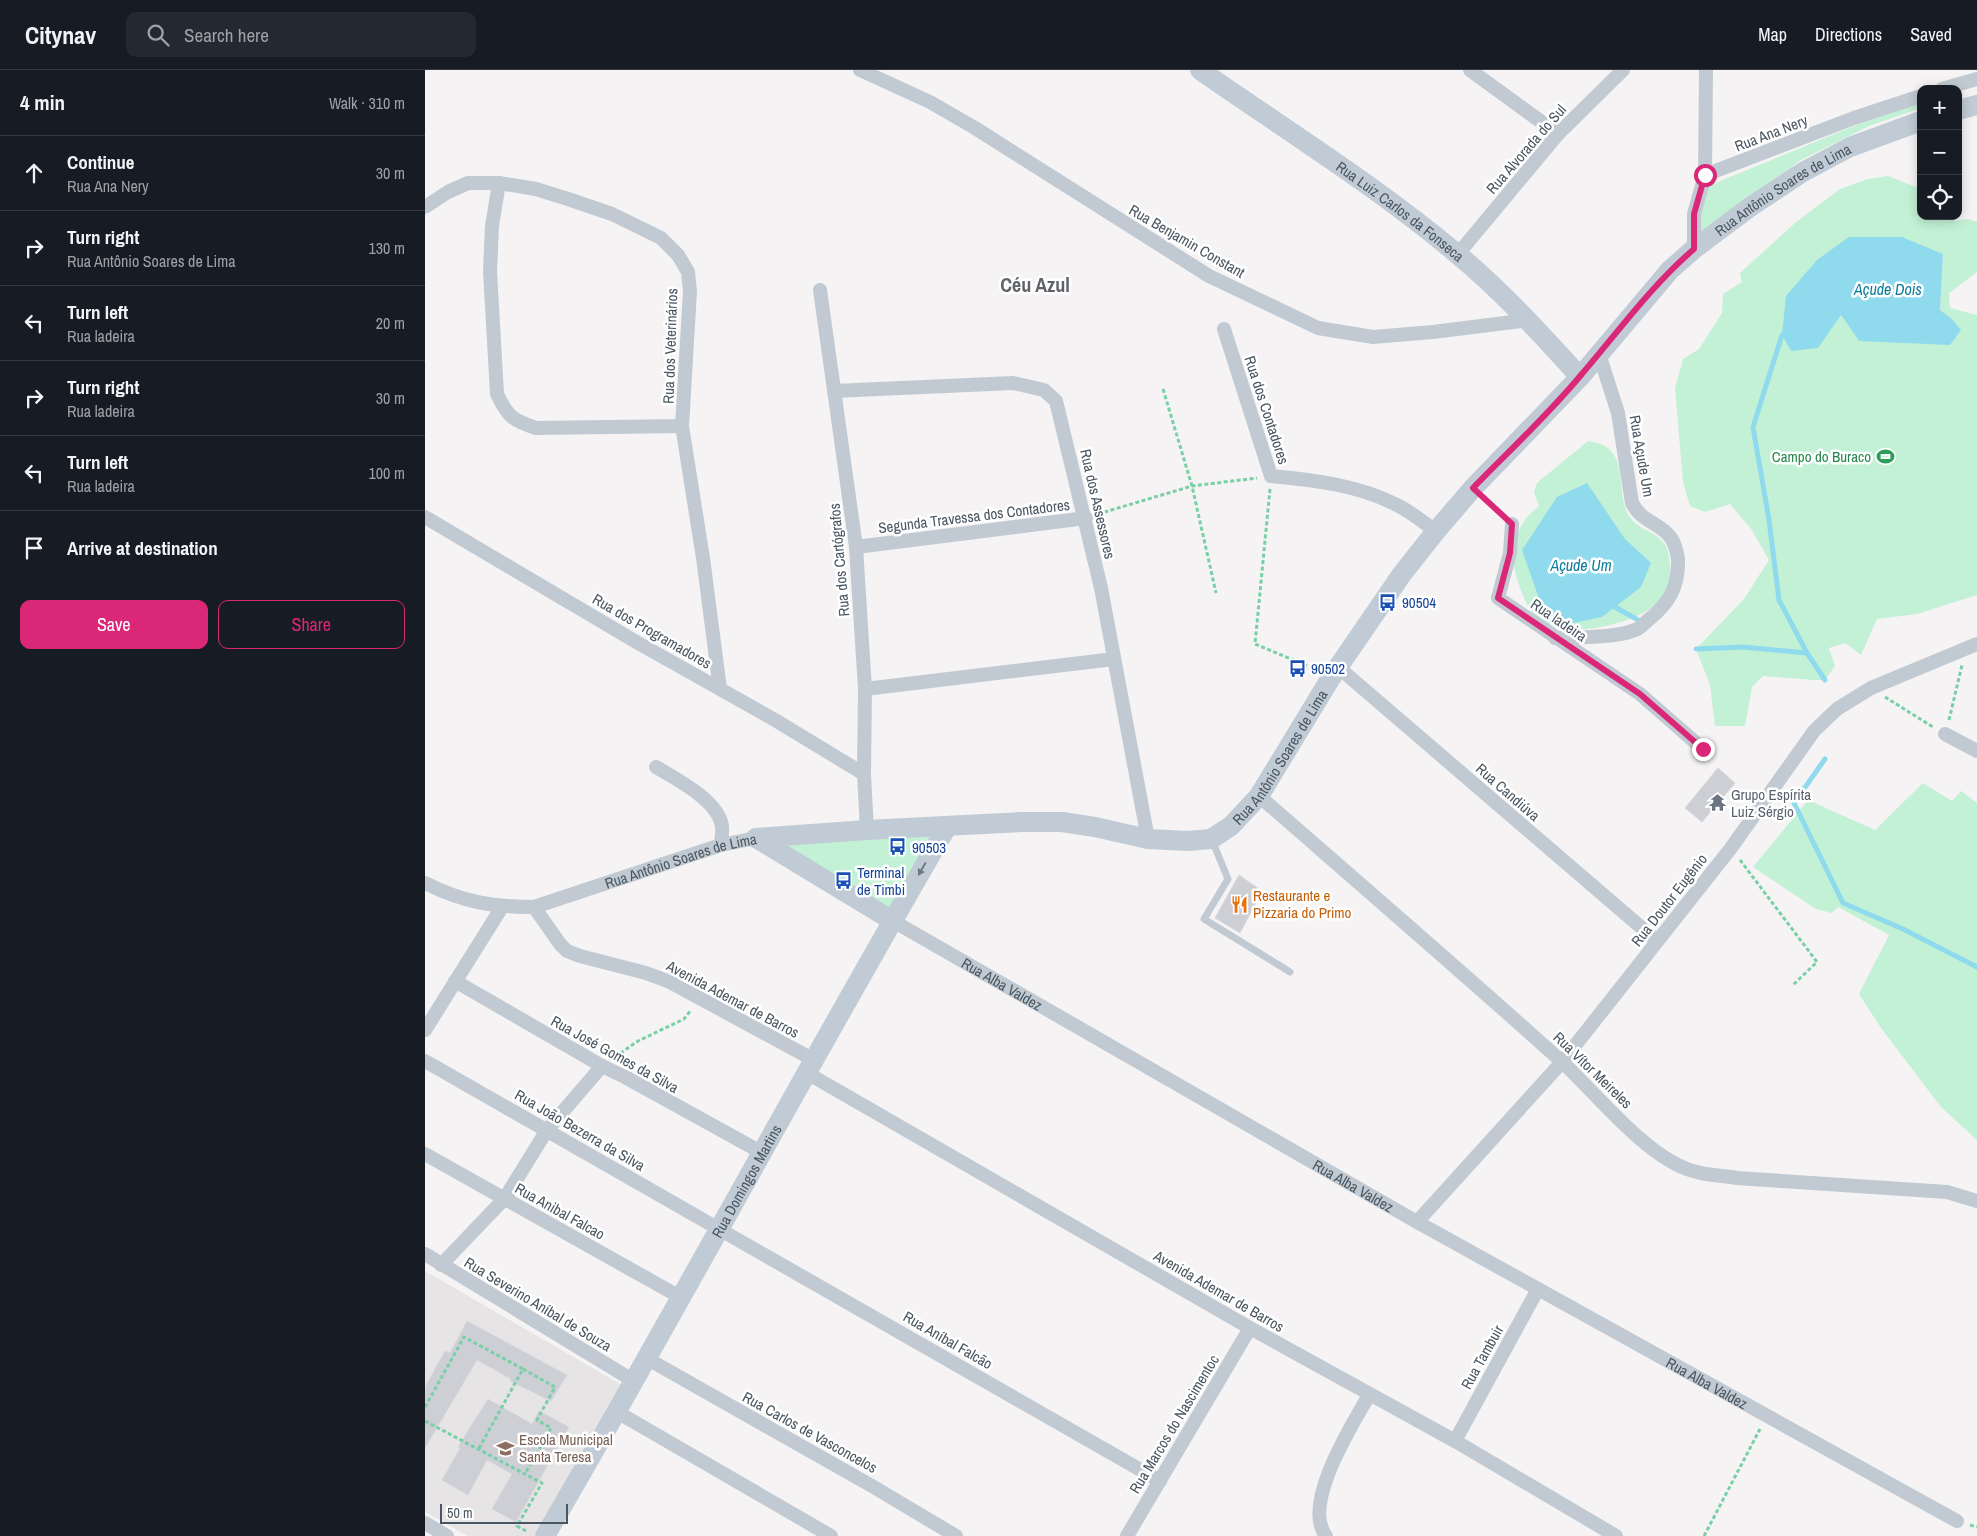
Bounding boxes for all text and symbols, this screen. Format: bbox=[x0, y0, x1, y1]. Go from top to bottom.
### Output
search box bbox=[126, 12, 476, 57]
text: Citynav bbox=[25, 19, 96, 51]
icon: search bbox=[144, 21, 172, 49]
text: Search here bbox=[184, 22, 269, 48]
text: Map bbox=[1758, 22, 1787, 47]
text: Directions bbox=[1815, 22, 1882, 47]
text: Saved bbox=[1910, 22, 1952, 47]
map controls bbox=[1917, 85, 1962, 220]
button: + bbox=[1917, 85, 1962, 130]
text: 4 min bbox=[20, 88, 65, 117]
text: Walk · 310 m bbox=[329, 92, 405, 114]
street label: Rua Alvorada do Sul bbox=[1481, 100, 1571, 198]
street label: Rua Ana Nery bbox=[1731, 109, 1811, 157]
button: − bbox=[1917, 130, 1962, 175]
street label: Rua Antônio Soares de Lima bbox=[1710, 138, 1855, 241]
text: Continue bbox=[67, 149, 135, 175]
street label: Rua Luiz Carlos da Fonseca bbox=[1332, 156, 1469, 266]
icon: ahead bbox=[20, 159, 48, 187]
text: 30 m bbox=[376, 162, 405, 184]
route start bbox=[1694, 164, 1717, 187]
text: Rua Ana Nery bbox=[67, 175, 149, 197]
button: locate bbox=[1917, 175, 1962, 220]
street label: Rua Benjamin Constant bbox=[1125, 199, 1249, 283]
text: Turn right bbox=[67, 224, 139, 250]
icon: right bbox=[20, 234, 48, 262]
text: 130 m bbox=[369, 237, 405, 259]
text: Rua Antônio Soares de Lima bbox=[67, 250, 236, 272]
district label: Céu Azul bbox=[1000, 271, 1070, 298]
water label: Açude Dois bbox=[1853, 278, 1922, 300]
street label: Rua dos Veterinários bbox=[657, 288, 683, 404]
text: Turn left bbox=[67, 299, 128, 325]
icon: left bbox=[20, 309, 48, 337]
text: 20 m bbox=[376, 312, 405, 334]
text: Rua ladeira bbox=[67, 325, 135, 347]
street label: Rua dos Contadores bbox=[1240, 353, 1294, 467]
text: Turn right bbox=[67, 374, 139, 400]
icon: right bbox=[20, 384, 48, 412]
text: 30 m bbox=[376, 387, 405, 409]
text: Rua ladeira bbox=[67, 400, 135, 422]
street label: Rua Açude Um bbox=[1624, 413, 1660, 499]
place label: Campo do Buraco bbox=[1772, 446, 1871, 467]
sports icon: Campo do Buraco bbox=[1875, 446, 1895, 466]
street label: Rua dos Assessores bbox=[1075, 447, 1121, 561]
text: Turn left bbox=[67, 449, 128, 475]
icon: left bbox=[20, 459, 48, 487]
text: 100 m bbox=[369, 462, 405, 484]
text: Rua ladeira bbox=[67, 475, 135, 497]
street label: Segunda Travessa dos Contadores bbox=[877, 494, 1071, 538]
street label: Rua dos Cartógrafos bbox=[824, 503, 854, 617]
icon: arrive bbox=[20, 534, 48, 562]
text: Arrive at destination bbox=[67, 535, 218, 561]
water label: Açude Um bbox=[1549, 554, 1612, 576]
street label: Rua dos Programadores bbox=[589, 588, 715, 674]
bus stop icon: 90504 bbox=[1378, 592, 1398, 612]
place label: 90504 bbox=[1402, 592, 1436, 613]
street label: Rua ladeira bbox=[1527, 594, 1591, 647]
button: Save bbox=[20, 600, 208, 649]
button: Share bbox=[218, 600, 405, 649]
bus stop icon: 90502 bbox=[1287, 658, 1307, 678]
place label: 90502 bbox=[1311, 658, 1345, 679]
street label: Rua Antônio Soares de Lima bbox=[1227, 685, 1332, 829]
route end bbox=[1692, 738, 1715, 761]
street label: Rua Candiúva bbox=[1471, 758, 1545, 826]
place label: Grupo Espírita Luiz Sérgio bbox=[1731, 784, 1811, 822]
temple icon: Grupo Espírita Luiz Sérgio bbox=[1707, 793, 1727, 813]
street label: Rua Antônio Soares de Lima bbox=[602, 828, 759, 893]
bus stop icon: 90503 bbox=[888, 837, 908, 857]
place label: 90503 bbox=[912, 837, 946, 858]
street label: Rua Doutor Eugênio bbox=[1626, 849, 1712, 951]
place label: Terminal de Timbi bbox=[857, 862, 905, 900]
one-way arrow bbox=[918, 862, 927, 875]
bus stop icon: Terminal de Timbi bbox=[833, 871, 853, 891]
place label: Restaurante e Pizzaria do Primo bbox=[1253, 885, 1352, 923]
restaurant icon: Restaurante e Pizzaria do Primo bbox=[1229, 894, 1249, 914]
street label: Rua Alba Valdez bbox=[958, 952, 1047, 1015]
street label: Avenida Ademar de Barros bbox=[662, 955, 803, 1043]
street label: Rua José Gomes da Silva bbox=[547, 1010, 683, 1098]
street label: Rua Vítor Meireles bbox=[1549, 1027, 1637, 1113]
street label: Rua João Bezerra da Silva bbox=[511, 1084, 649, 1176]
street label: Rua Domingos Martins bbox=[706, 1121, 786, 1241]
street label: Rua Alba Valdez bbox=[1309, 1154, 1398, 1217]
street label: Rua Anibal Falcao bbox=[511, 1178, 609, 1244]
street label: Avenida Ademar de Barros bbox=[1149, 1245, 1288, 1337]
street label: Rua Severino Aníbal de Souza bbox=[460, 1252, 616, 1356]
street label: Rua Aníbal Falcão bbox=[899, 1306, 997, 1374]
street label: Rua Tambuir bbox=[1456, 1321, 1508, 1393]
street label: Rua Marcos do Nascimentoc bbox=[1124, 1351, 1224, 1497]
street label: Rua Alba Valdez bbox=[1663, 1352, 1752, 1414]
street label: Rua Carlos de Vasconcelos bbox=[739, 1386, 881, 1478]
place label: Escola Municipal Santa Teresa bbox=[519, 1429, 613, 1467]
school or university icon: Escola Municipal Santa Teresa bbox=[495, 1438, 515, 1458]
scale bar bbox=[440, 1501, 567, 1524]
text: 50 m bbox=[447, 1504, 473, 1522]

